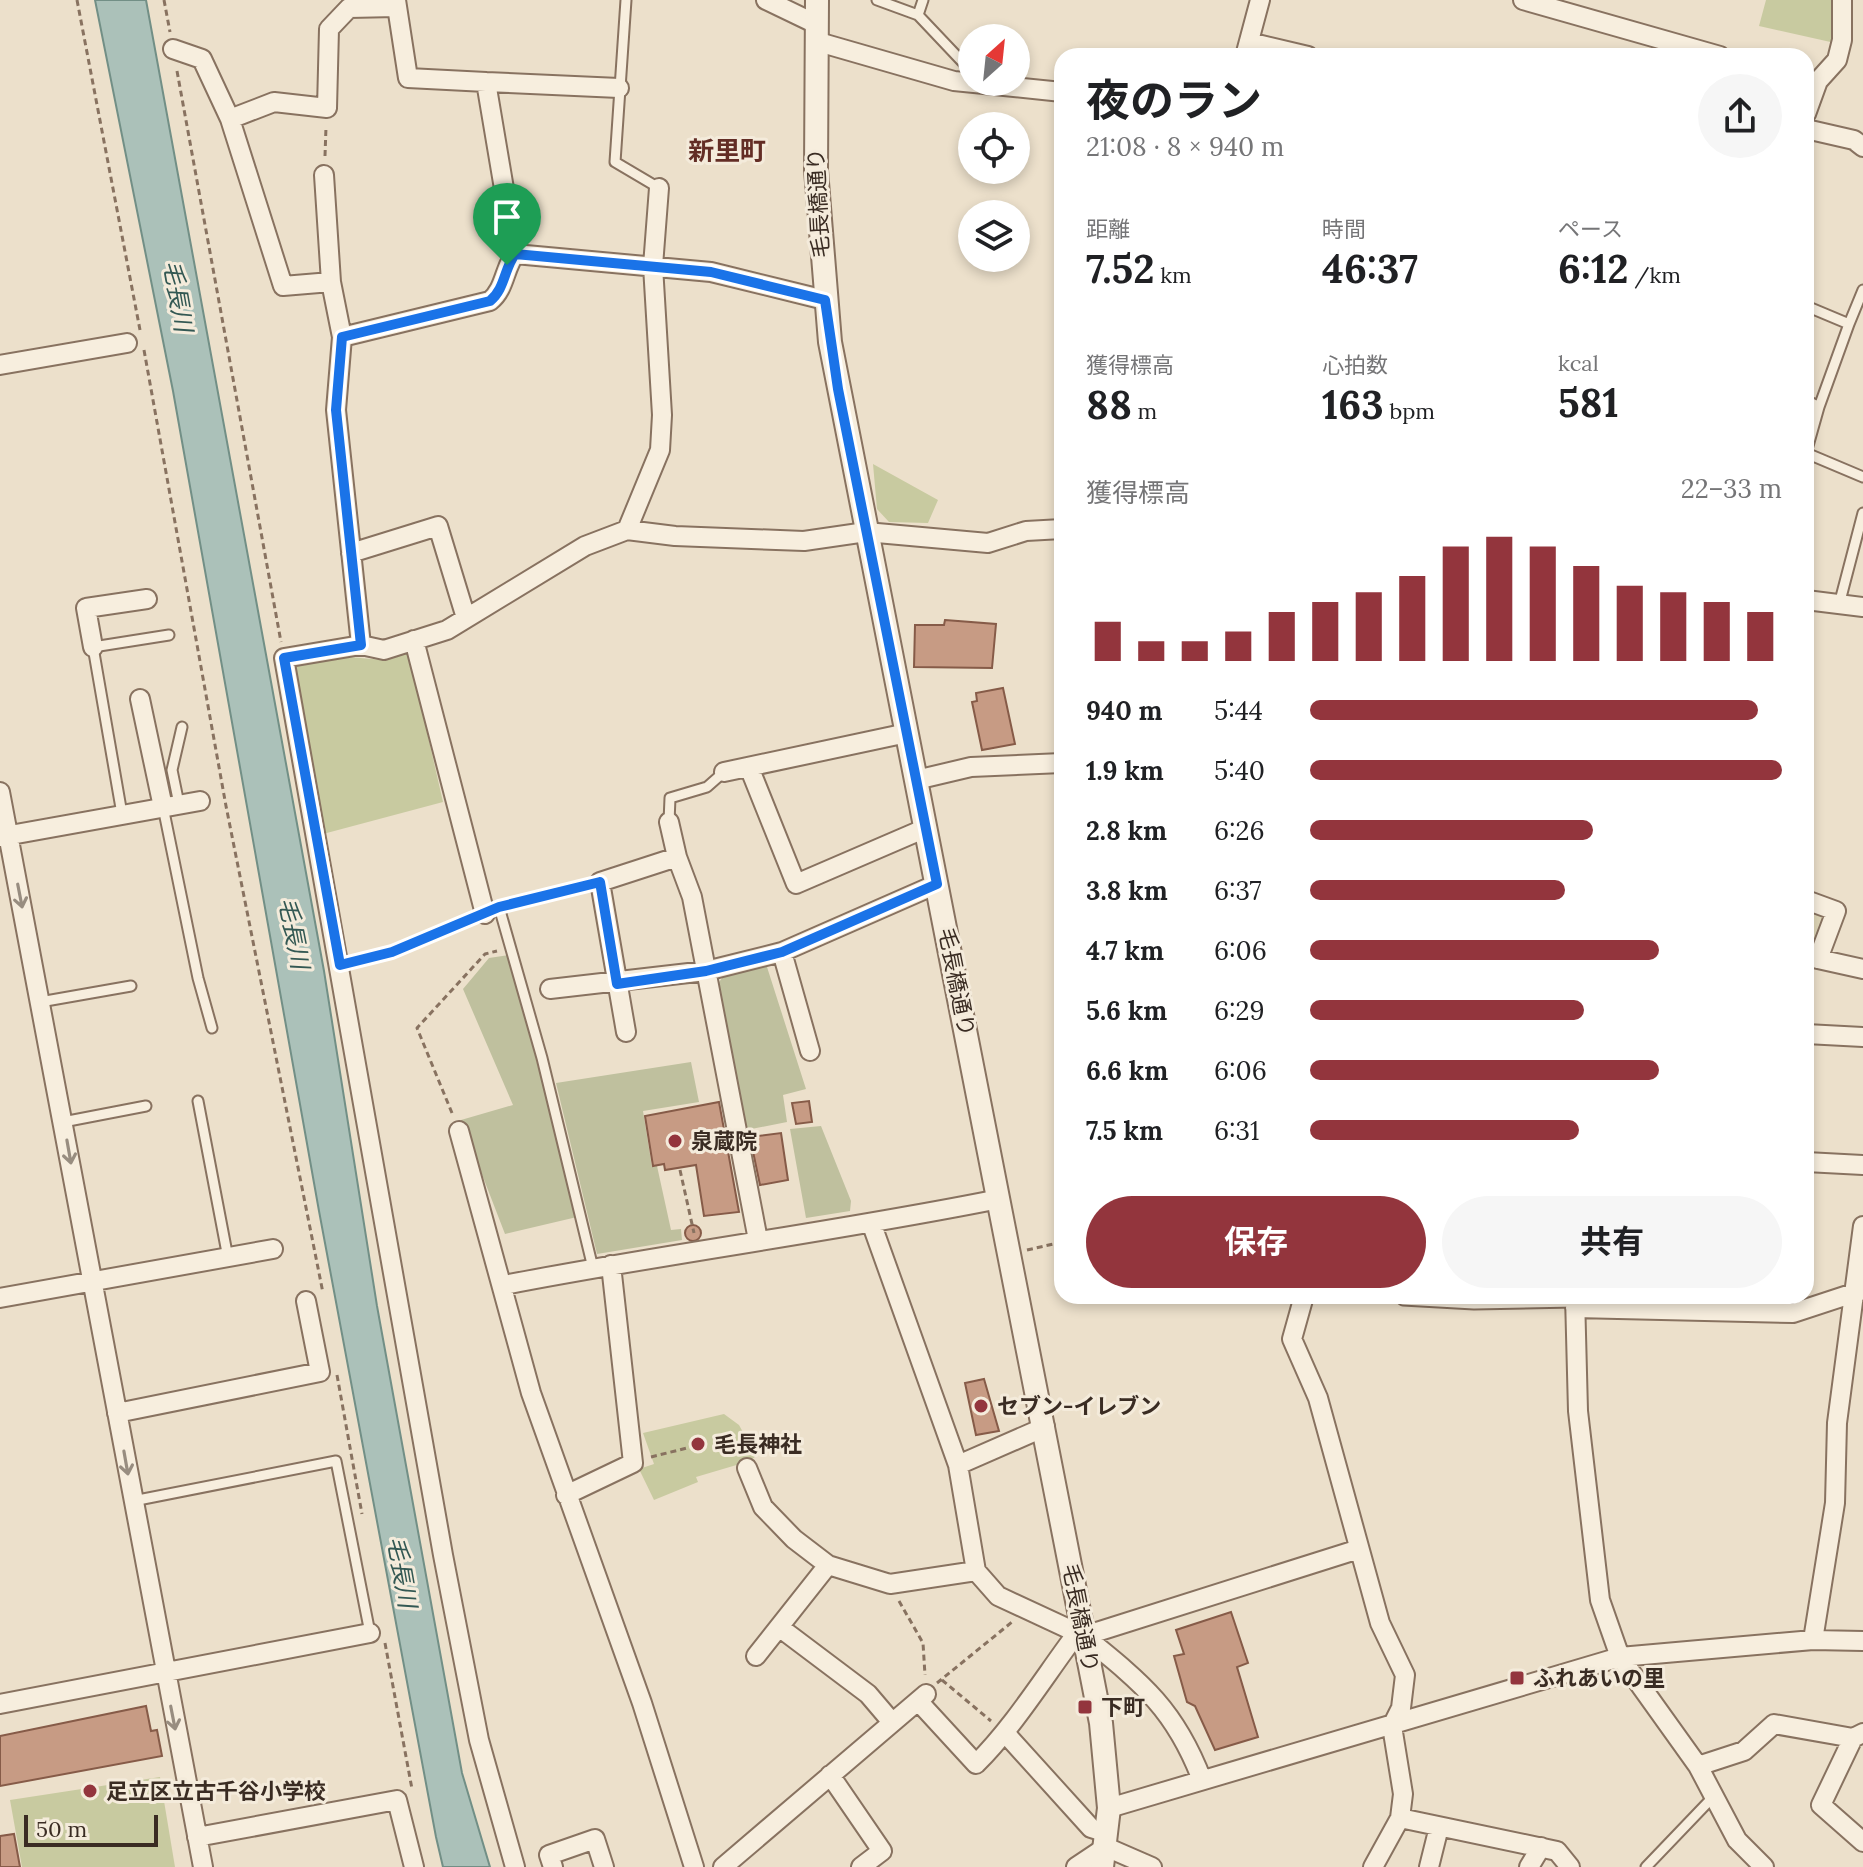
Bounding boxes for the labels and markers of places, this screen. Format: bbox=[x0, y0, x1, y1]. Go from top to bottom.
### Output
pin bbox=[473, 183, 541, 265]
place label: 泉蔵院 bbox=[691, 1127, 757, 1155]
marker: 泉蔵院 bbox=[666, 1132, 684, 1150]
place label: セブン-イレブン bbox=[997, 1392, 1161, 1420]
marker: セブン-イレブン bbox=[972, 1397, 990, 1415]
place label: 毛長神社 bbox=[714, 1430, 802, 1458]
marker: 毛長神社 bbox=[689, 1435, 707, 1453]
place label: ふれあいの里 bbox=[1533, 1664, 1665, 1692]
marker: ふれあいの里 bbox=[1508, 1669, 1526, 1687]
place label: 下町 bbox=[1101, 1693, 1145, 1721]
marker: 下町 bbox=[1076, 1698, 1094, 1716]
place label: 足立区立古千谷小学校 bbox=[106, 1777, 326, 1805]
marker: 足立区立古千谷小学校 bbox=[81, 1782, 99, 1800]

